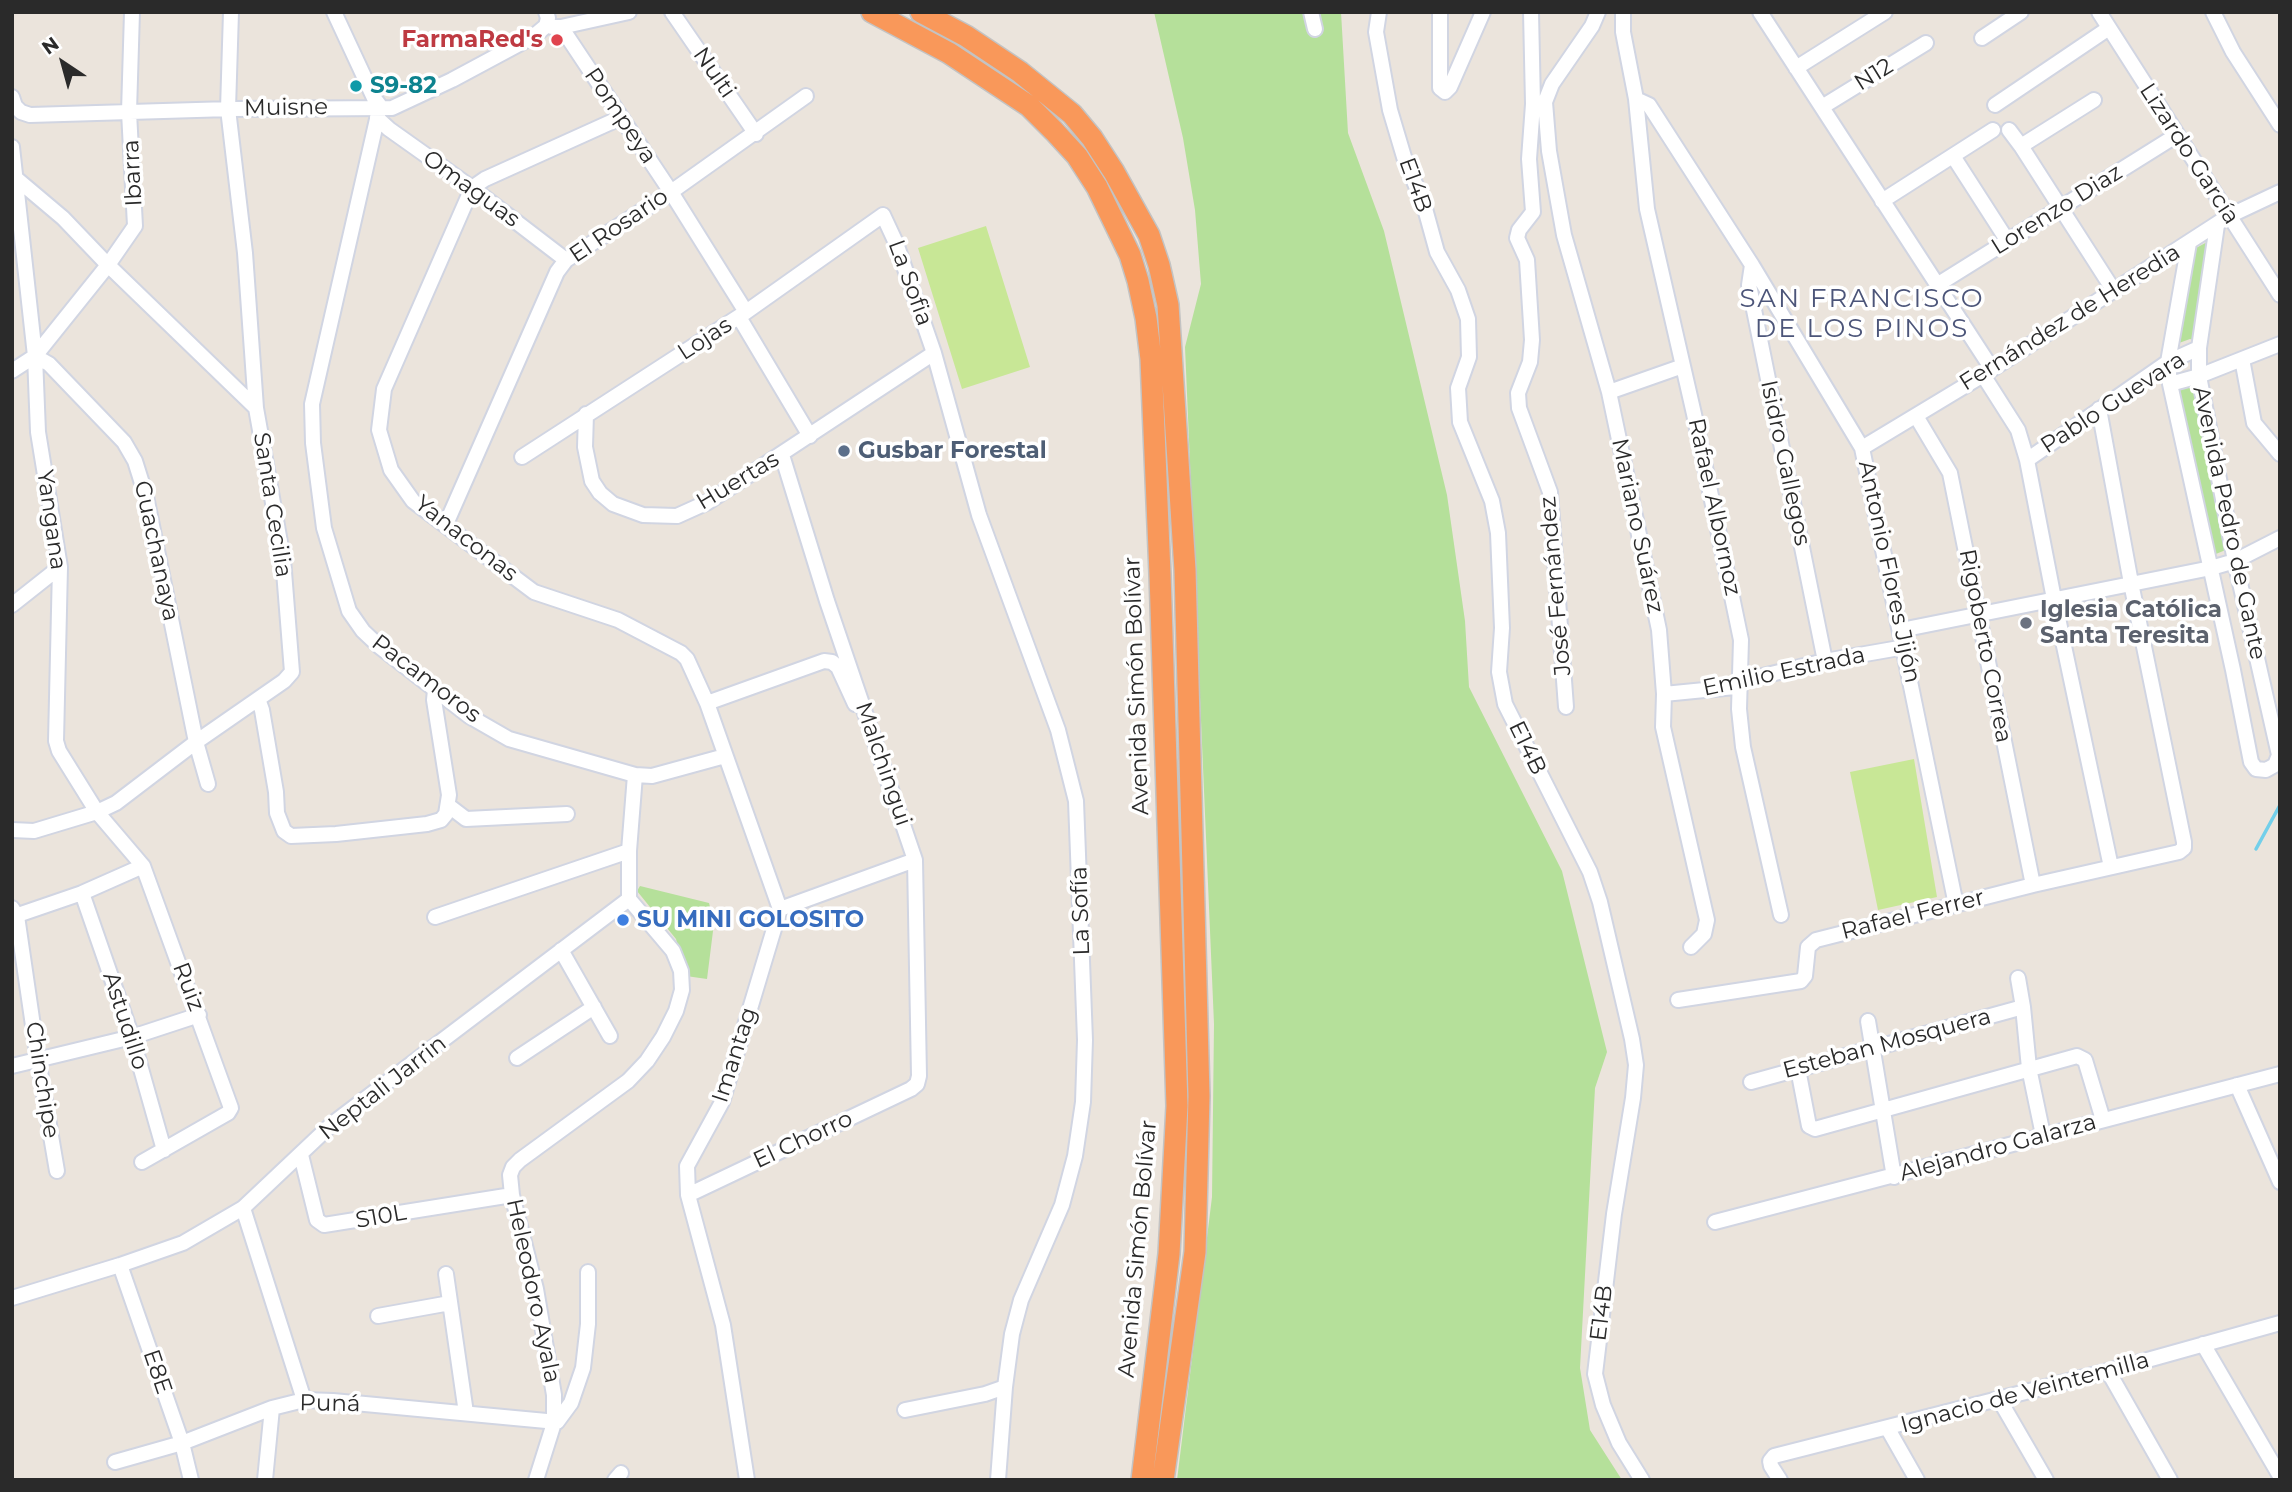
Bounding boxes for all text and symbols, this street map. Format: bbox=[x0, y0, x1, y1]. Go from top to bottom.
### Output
place label: FarmaRed's bbox=[401, 26, 543, 54]
north arrow bbox=[28, 28, 98, 98]
text: N bbox=[37, 32, 63, 59]
marker: FarmaRed's bbox=[549, 32, 565, 48]
street label: Nulti bbox=[687, 42, 741, 104]
street label: N12 bbox=[1850, 53, 1898, 97]
street label: Pompeya bbox=[578, 63, 662, 169]
place label: S9-82 bbox=[370, 72, 437, 100]
marker: S9-82 bbox=[348, 78, 364, 94]
street label: Lizardo García bbox=[2133, 78, 2245, 230]
street label: Muisne bbox=[244, 93, 328, 123]
street label: Ibarra bbox=[117, 139, 149, 207]
street label: Omaguas bbox=[417, 145, 525, 233]
street label: E14B bbox=[1392, 154, 1438, 216]
street label: Lorenzo Diaz bbox=[1987, 159, 2127, 261]
street label: El Rosario bbox=[564, 183, 674, 269]
street label: La Sofia bbox=[882, 236, 938, 330]
street label: Fernández de Heredia bbox=[1954, 239, 2186, 397]
district label: SAN FRANCISCO DE LOS PINOS bbox=[1741, 283, 1983, 344]
street label: Lojas bbox=[673, 311, 737, 367]
street label: Pablo Guevara bbox=[2036, 346, 2190, 460]
street label: Isidro Gallegos bbox=[1754, 378, 1816, 548]
street label: Avenida Pedro de Gante bbox=[2186, 384, 2272, 662]
street label: Rafael Albornoz bbox=[1682, 416, 1746, 598]
street label: Santa Cecilia bbox=[247, 431, 297, 579]
street label: Mariano Suárez bbox=[1605, 436, 1669, 616]
place label: Gusbar Forestal bbox=[858, 437, 1047, 465]
marker: Gusbar Forestal bbox=[836, 443, 852, 459]
street label: Huertas bbox=[692, 446, 784, 516]
street label: Antonio Flores Jijón bbox=[1852, 458, 1926, 686]
street label: Yangana bbox=[30, 468, 72, 572]
street label: Guachanaya bbox=[128, 478, 184, 624]
street label: Yanaconas bbox=[409, 490, 523, 588]
street label: José Fernández bbox=[1534, 495, 1578, 677]
street label: Rigoberto Correa bbox=[1953, 547, 2017, 745]
street label: Avenida Simón Bolívar bbox=[1119, 556, 1155, 816]
place label: Iglesia Católica Santa Teresita bbox=[2040, 596, 2222, 650]
marker: Iglesia Católica Santa Teresita bbox=[2018, 615, 2034, 631]
street label: Pacamoros bbox=[366, 629, 486, 729]
street label: Emilio Estrada bbox=[1700, 641, 1868, 703]
street label: Malchingui bbox=[849, 698, 917, 830]
street label: E14B bbox=[1502, 717, 1552, 779]
street label: La Sofía bbox=[1066, 866, 1096, 956]
street label: Rafael Ferrer bbox=[1839, 884, 1987, 946]
place label: SU MINI GOLOSITO bbox=[637, 906, 864, 934]
marker: SU MINI GOLOSITO bbox=[615, 912, 631, 928]
street label: Ruiz bbox=[166, 959, 210, 1015]
street label: Astudillo bbox=[96, 969, 154, 1073]
street label: Esteban Mosquera bbox=[1780, 1003, 1994, 1085]
street label: Imantag bbox=[707, 1004, 763, 1106]
street label: Chinchipe bbox=[19, 1020, 65, 1140]
street label: Neptali Jarrin bbox=[314, 1030, 452, 1146]
street label: El Chorro bbox=[749, 1105, 857, 1175]
street label: Alejandro Galarza bbox=[1897, 1108, 2099, 1188]
street label: Avenida Simón Bolívar bbox=[1113, 1119, 1163, 1379]
street label: Heleodoro Ayala bbox=[500, 1196, 566, 1386]
street label: S10L bbox=[353, 1199, 409, 1235]
street label: E14B bbox=[1585, 1283, 1619, 1343]
street label: E8E bbox=[137, 1346, 177, 1398]
street label: Ignacio de Veintemilla bbox=[1898, 1346, 2152, 1440]
street label: Puná bbox=[299, 1390, 361, 1418]

